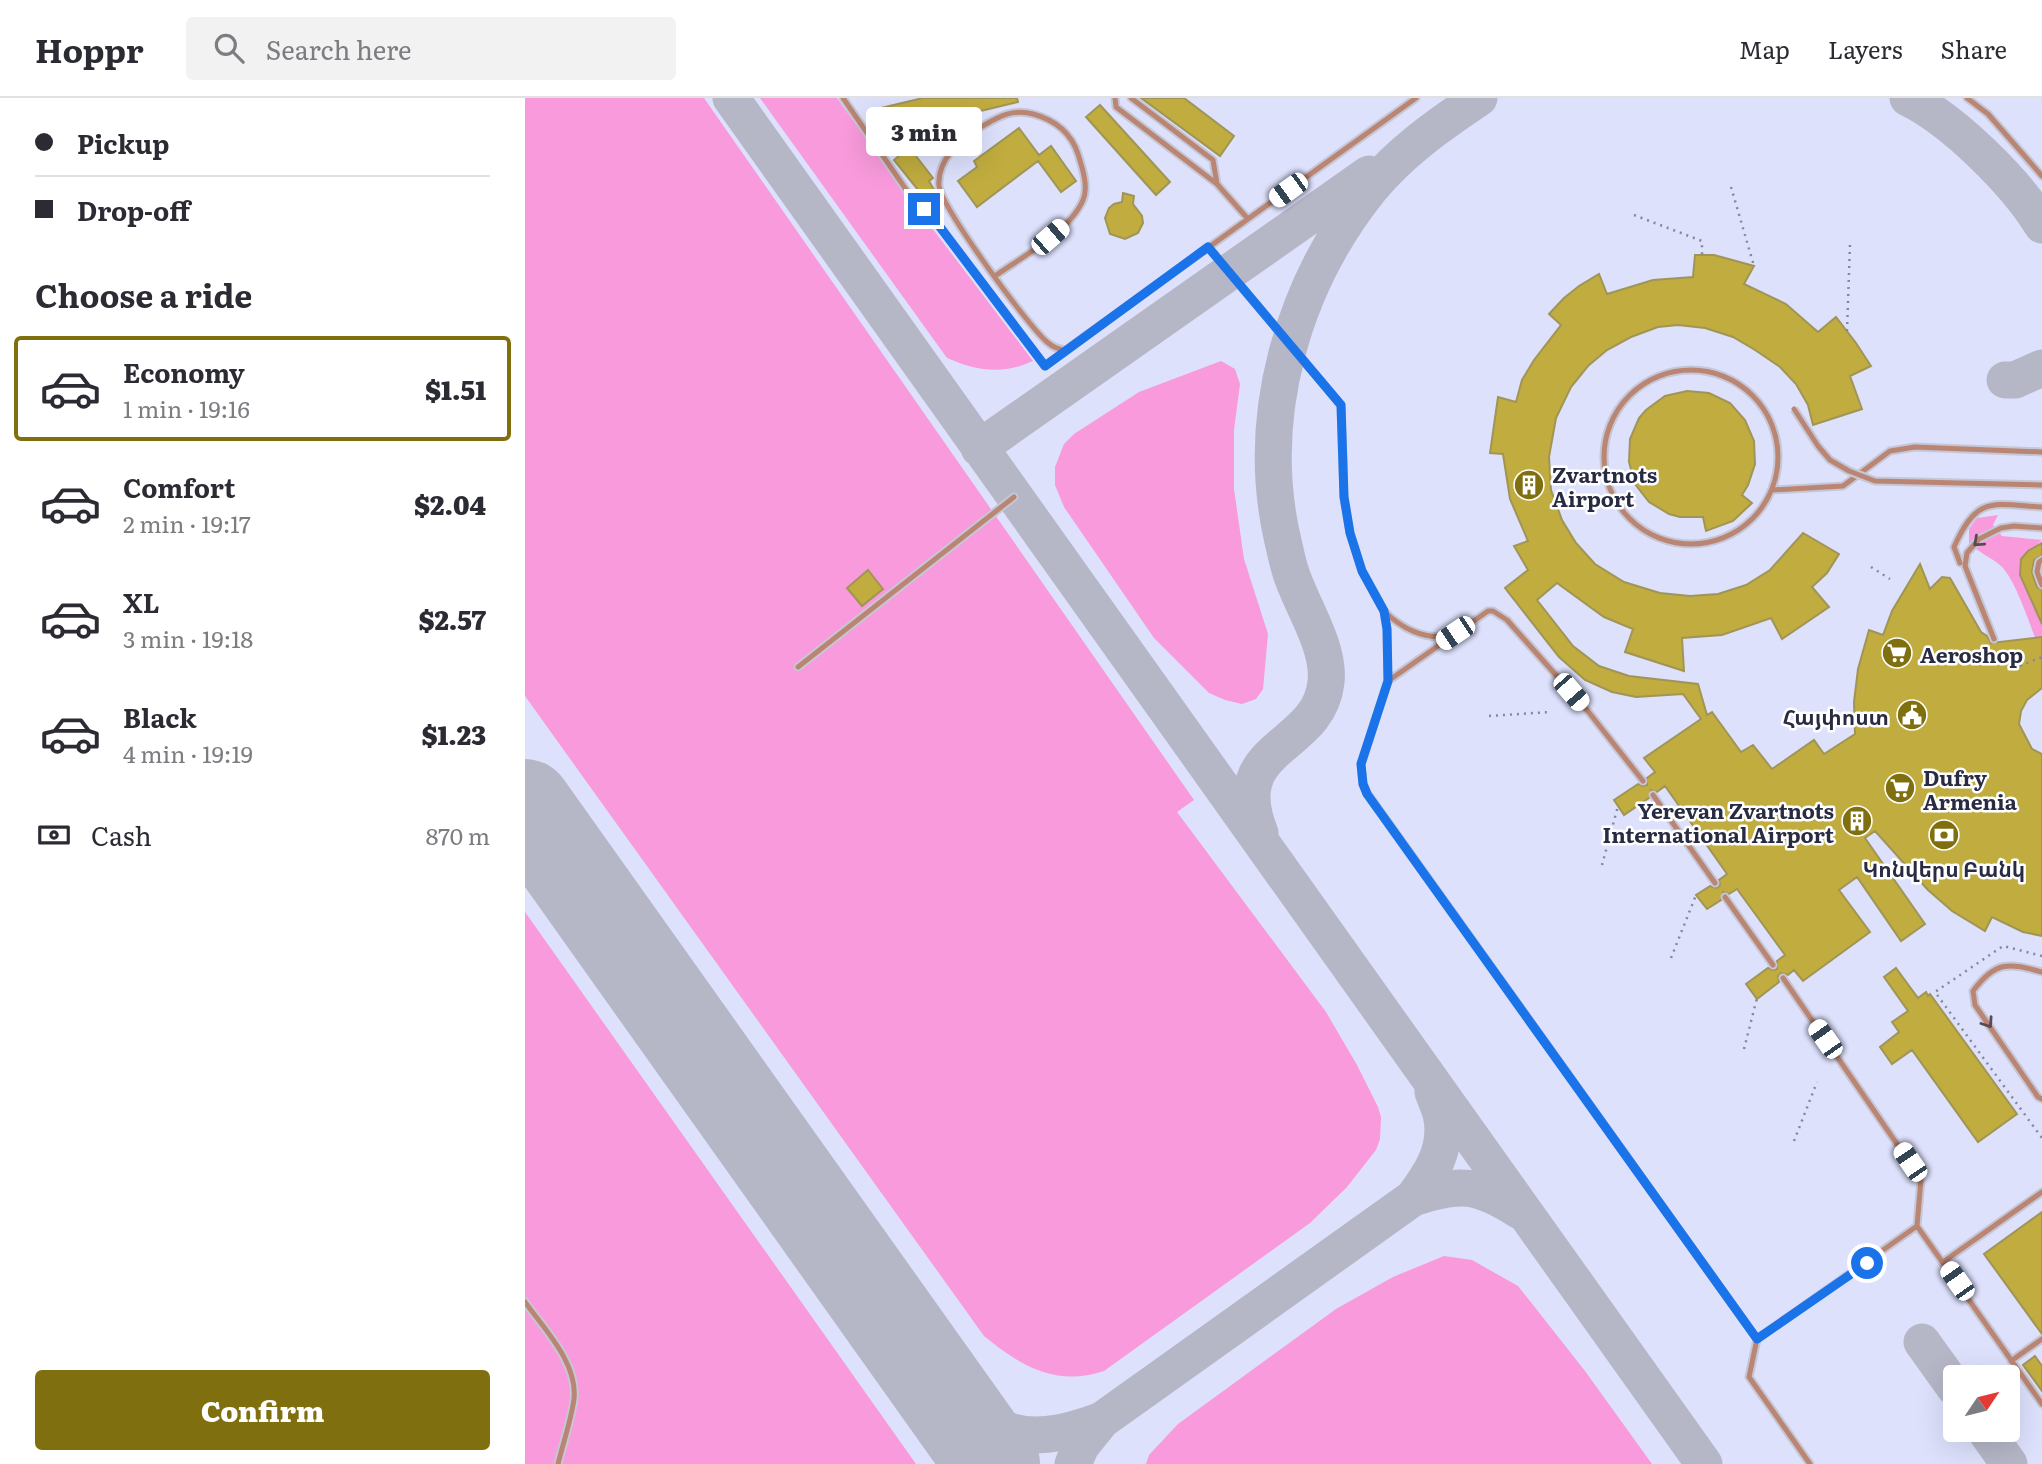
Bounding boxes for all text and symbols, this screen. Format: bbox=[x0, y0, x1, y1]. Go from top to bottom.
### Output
search box bbox=[186, 17, 676, 80]
text: Hoppr bbox=[35, 24, 144, 73]
icon: search bbox=[210, 29, 248, 67]
text: Search here bbox=[266, 29, 412, 68]
text: Map bbox=[1739, 31, 1790, 66]
text: Layers bbox=[1828, 31, 1902, 66]
text: Share bbox=[1940, 31, 2007, 66]
callout: 3 min bbox=[866, 108, 982, 156]
text: 3 min bbox=[891, 114, 957, 148]
text: Pickup bbox=[77, 123, 169, 162]
car bbox=[1265, 169, 1312, 211]
text: Drop-off bbox=[77, 190, 190, 229]
route end bbox=[908, 193, 940, 225]
car bbox=[1028, 215, 1073, 259]
text: Choose a ride bbox=[35, 270, 252, 318]
text: Economy bbox=[123, 352, 245, 391]
icon: car bbox=[39, 357, 102, 420]
text: $1.51 bbox=[425, 369, 486, 408]
text: 1 min · 19:16 bbox=[123, 391, 250, 425]
place label: Zvartnots Airport bbox=[1552, 458, 1657, 513]
text: Comfort bbox=[123, 467, 235, 506]
building icon: Zvartnots Airport bbox=[1512, 468, 1546, 502]
icon: car bbox=[39, 472, 102, 535]
text: $2.04 bbox=[414, 484, 486, 523]
text: 2 min · 19:17 bbox=[123, 506, 251, 540]
one-way arrow bbox=[1973, 534, 1986, 546]
text: XL bbox=[123, 582, 160, 621]
icon: car bbox=[39, 587, 102, 650]
text: $2.57 bbox=[418, 599, 486, 638]
car bbox=[1432, 613, 1479, 653]
text: 3 min · 19:18 bbox=[123, 621, 253, 655]
supermarket icon: Aeroshop bbox=[1880, 636, 1914, 670]
place label: Aeroshop bbox=[1920, 638, 2023, 669]
car bbox=[1550, 669, 1593, 715]
text: Black bbox=[123, 697, 197, 736]
public building icon: Հայփոստ bbox=[1895, 698, 1929, 732]
place label: Հայփոստ bbox=[1783, 700, 1889, 731]
icon: car bbox=[39, 702, 102, 765]
text: $1.23 bbox=[421, 714, 486, 753]
text: 4 min · 19:19 bbox=[123, 736, 253, 770]
place label: Dufry Armenia bbox=[1923, 761, 2018, 816]
supermarket icon: Dufry Armenia bbox=[1883, 771, 1917, 805]
place label: Yerevan Zvartnots International Airport bbox=[1603, 794, 1835, 849]
building icon: Yerevan Zvartnots International Airport bbox=[1840, 804, 1874, 838]
text: Cash bbox=[91, 815, 152, 854]
icon: cash bbox=[35, 816, 73, 854]
text: 870 m bbox=[426, 818, 490, 852]
bank icon: Կոնվերս Բանկ bbox=[1927, 818, 1961, 852]
place label: Կոնվերս Բանկ bbox=[1863, 852, 2025, 883]
car bbox=[1805, 1016, 1846, 1062]
one-way arrow bbox=[1980, 1016, 1993, 1029]
car bbox=[1890, 1139, 1931, 1185]
route start bbox=[1851, 1247, 1883, 1279]
car bbox=[1937, 1258, 1978, 1304]
north arrow bbox=[1943, 1365, 2019, 1442]
map controls bbox=[1943, 1365, 2020, 1442]
button: Confirm bbox=[35, 1370, 490, 1450]

